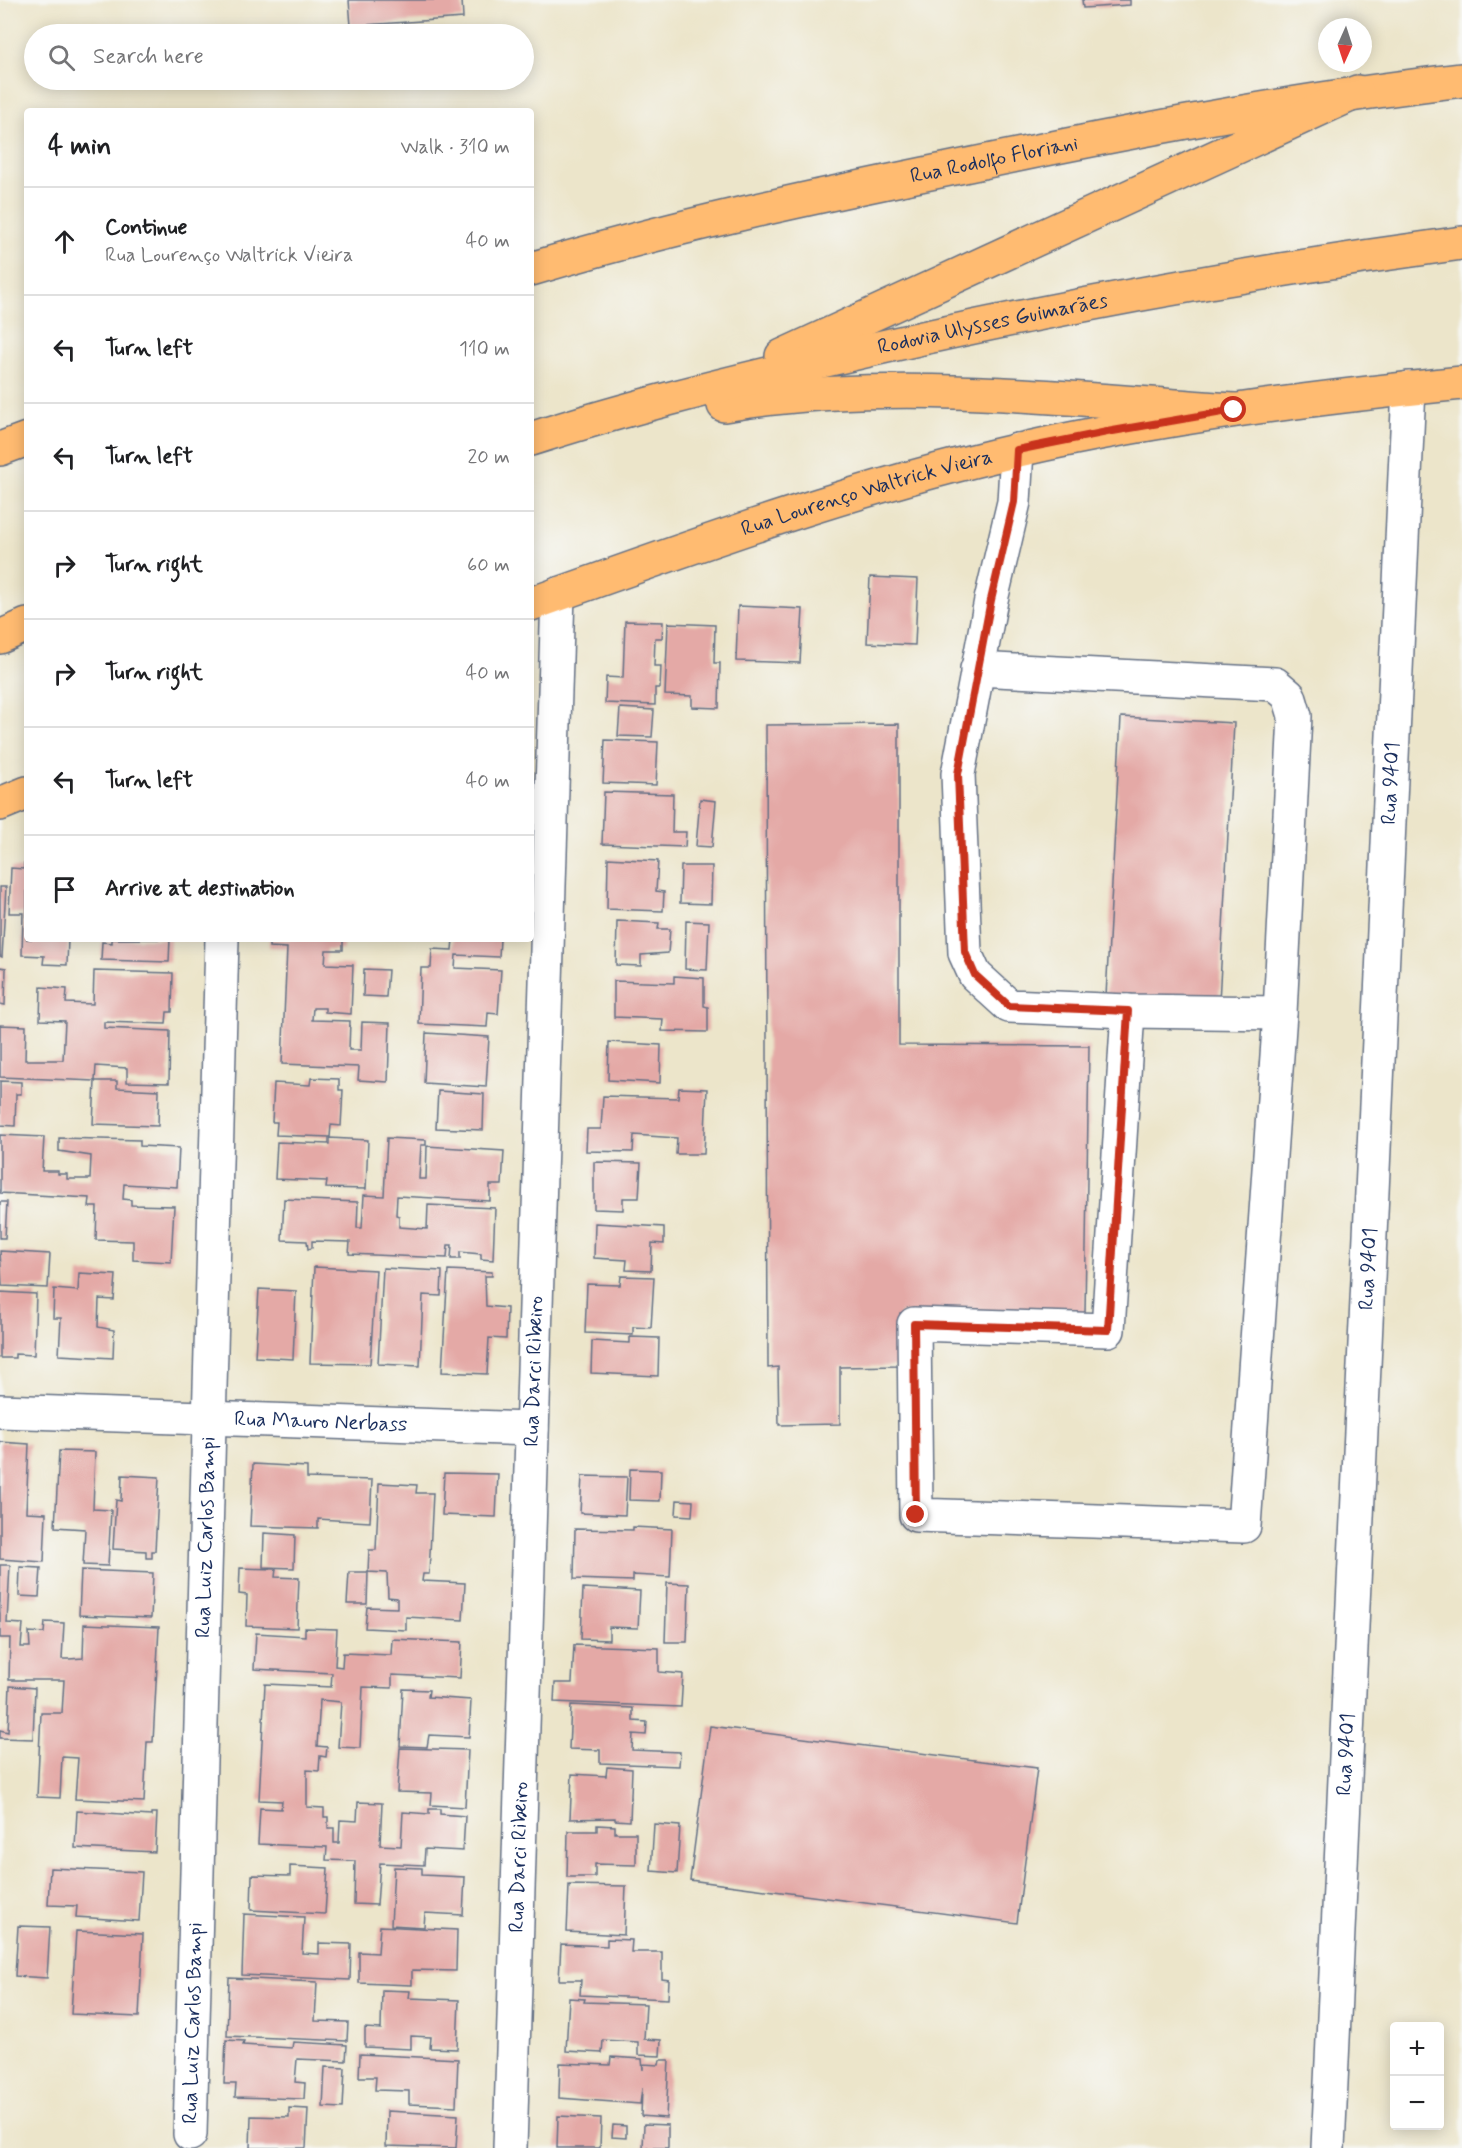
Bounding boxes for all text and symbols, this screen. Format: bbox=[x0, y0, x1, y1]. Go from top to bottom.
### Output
north arrow bbox=[1318, 18, 1372, 72]
search box bbox=[24, 24, 534, 90]
icon: search bbox=[45, 41, 78, 74]
text: Search here bbox=[93, 43, 204, 71]
street label: Rua Rodolfo Floriani bbox=[908, 129, 1081, 191]
text: 4 min bbox=[48, 130, 111, 164]
text: Walk · 310 m bbox=[400, 134, 510, 161]
text: Continue bbox=[105, 214, 187, 242]
icon: ahead bbox=[48, 225, 81, 258]
text: 40 m bbox=[466, 228, 510, 255]
text: Rua Lourenço Waltrick Vieira bbox=[105, 242, 353, 269]
street label: Rodovia Ulysses Guimarães bbox=[875, 287, 1110, 362]
icon: left bbox=[48, 333, 81, 366]
text: Turn left bbox=[105, 335, 193, 363]
text: 110 m bbox=[459, 336, 510, 363]
route start bbox=[1220, 396, 1246, 422]
icon: left bbox=[48, 441, 81, 474]
text: Turn left bbox=[105, 443, 193, 471]
street label: Rua Lourenço Waltrick Vieira bbox=[738, 443, 995, 543]
text: 20 m bbox=[467, 444, 510, 471]
icon: right bbox=[48, 549, 81, 582]
text: Turn right bbox=[105, 551, 203, 579]
text: 60 m bbox=[467, 552, 510, 579]
icon: right bbox=[48, 657, 81, 690]
text: Turn right bbox=[105, 659, 203, 687]
text: 40 m bbox=[466, 660, 510, 687]
street label: Rua 9401 bbox=[1375, 741, 1407, 825]
icon: left bbox=[48, 765, 81, 798]
text: Turn left bbox=[105, 767, 193, 795]
text: 40 m bbox=[466, 768, 510, 795]
icon: arrive bbox=[48, 873, 81, 906]
text: Arrive at destination bbox=[105, 875, 295, 903]
street label: Rua 9401 bbox=[1353, 1227, 1384, 1311]
street label: Rua Darci Ribeiro bbox=[518, 1295, 550, 1447]
street label: Rua Mauro Nerbass bbox=[234, 1405, 408, 1439]
street label: Rua Luiz Carlos Bampi bbox=[189, 1436, 223, 1638]
route end bbox=[902, 1501, 928, 1527]
street label: Rua 9401 bbox=[1330, 1712, 1362, 1796]
street label: Rua Darci Ribeiro bbox=[503, 1781, 535, 1933]
street label: Rua Luiz Carlos Bampi bbox=[176, 1922, 210, 2124]
map controls bbox=[1390, 2022, 1444, 2130]
button: + bbox=[1390, 2022, 1444, 2076]
button: − bbox=[1390, 2076, 1444, 2130]

